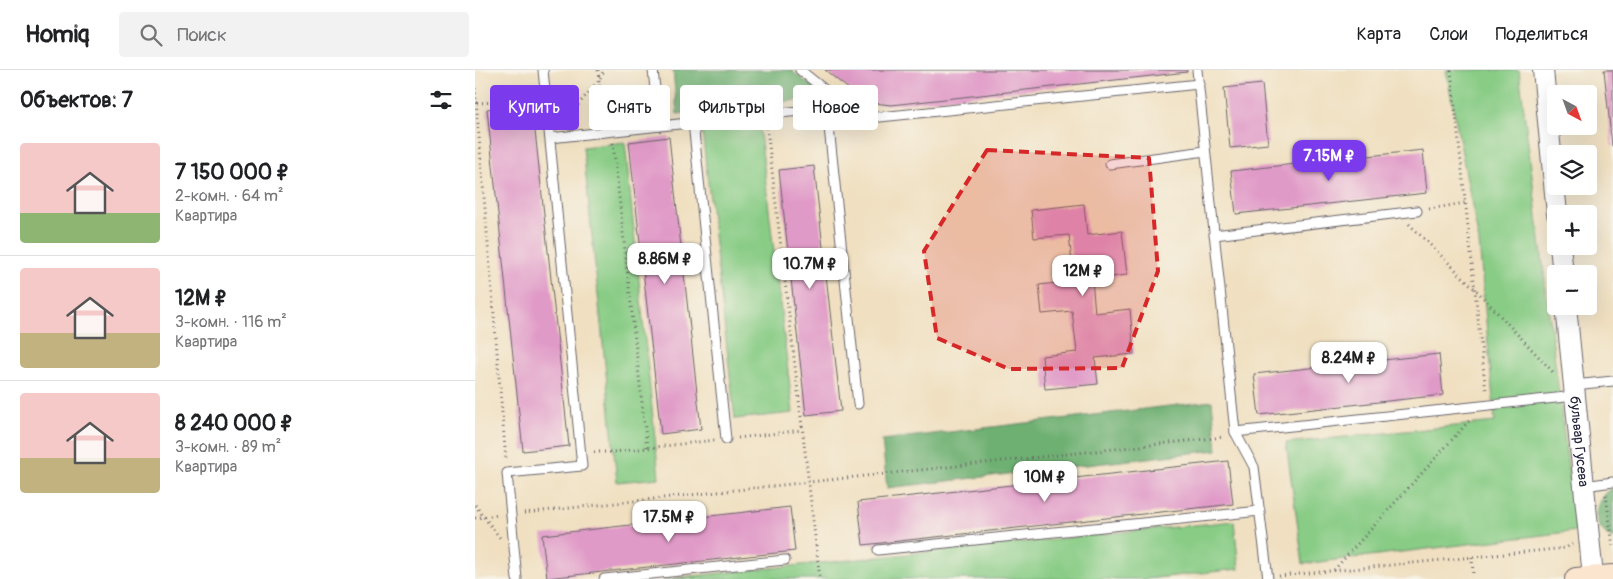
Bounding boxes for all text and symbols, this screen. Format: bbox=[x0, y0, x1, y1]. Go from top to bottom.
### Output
search box bbox=[119, 12, 469, 57]
text: Homiq bbox=[25, 20, 89, 49]
icon: search bbox=[137, 21, 165, 49]
text: Поиск bbox=[177, 23, 227, 47]
text: Карта bbox=[1357, 23, 1401, 46]
text: Слои bbox=[1429, 23, 1467, 46]
text: Поделиться bbox=[1495, 23, 1588, 46]
chip: Купить bbox=[490, 85, 579, 130]
chip: Снять bbox=[589, 85, 670, 130]
chip: Фильтры bbox=[680, 85, 783, 130]
chip: Новое bbox=[793, 85, 878, 130]
north arrow bbox=[1547, 85, 1597, 135]
map controls bbox=[1547, 85, 1597, 315]
icon: filters bbox=[427, 86, 455, 114]
text: Объектов: 7 bbox=[20, 87, 133, 114]
pin: 7.15M ₽ bbox=[1283, 140, 1375, 182]
button: layers bbox=[1547, 145, 1597, 195]
text: 7.15M ₽ bbox=[1303, 146, 1355, 166]
text: 7 150 000 ₽ bbox=[175, 159, 289, 186]
icon: home bbox=[60, 163, 120, 223]
text: 2-комн. · 64 m² bbox=[175, 186, 284, 206]
button: + bbox=[1547, 205, 1597, 255]
text: Квартира bbox=[175, 206, 237, 226]
pin: 8.86M ₽ bbox=[619, 242, 711, 285]
pin: 10.7M ₽ bbox=[764, 248, 856, 290]
text: 8.86M ₽ bbox=[638, 249, 692, 269]
text: 10.7M ₽ bbox=[783, 254, 837, 274]
pin: 12M ₽ bbox=[1048, 254, 1118, 297]
text: 12M ₽ bbox=[1063, 261, 1103, 281]
button: − bbox=[1547, 265, 1597, 315]
text: 12M ₽ bbox=[175, 285, 227, 312]
icon: home bbox=[60, 288, 120, 348]
text: 3-комн. · 116 m² bbox=[175, 312, 287, 332]
text: Квартира bbox=[175, 332, 237, 352]
pin: 8.24M ₽ bbox=[1303, 342, 1395, 384]
text: 8.24M ₽ bbox=[1322, 348, 1376, 368]
street label: бульвар Гусева bbox=[1566, 395, 1592, 488]
text: 8 240 000 ₽ bbox=[175, 410, 293, 437]
icon: home bbox=[60, 413, 120, 473]
text: 3-комн. · 89 m² bbox=[175, 437, 281, 457]
text: Квартира bbox=[175, 457, 237, 477]
pin: 10M ₽ bbox=[1010, 460, 1080, 503]
text: 10M ₽ bbox=[1024, 467, 1066, 487]
pin: 17.5M ₽ bbox=[623, 500, 715, 543]
text: 17.5M ₽ bbox=[643, 507, 695, 527]

